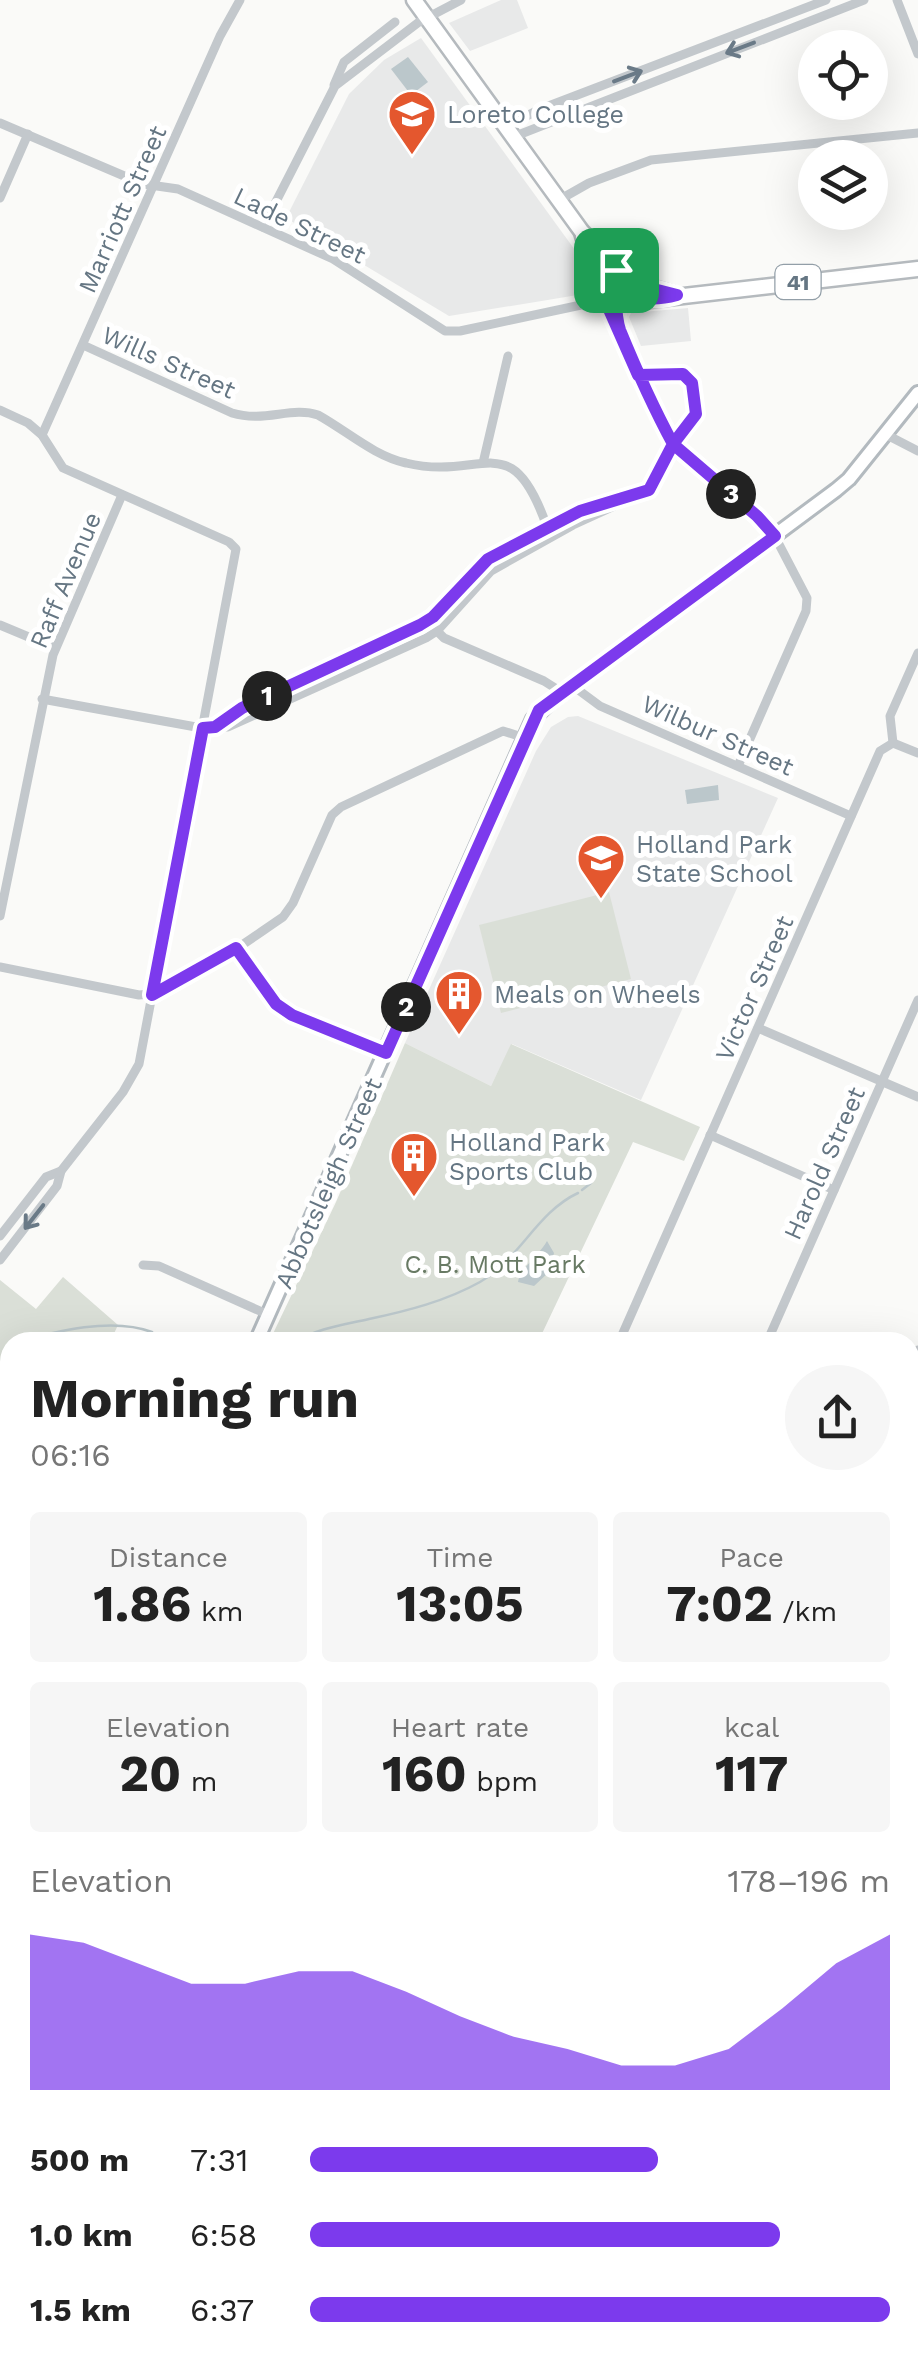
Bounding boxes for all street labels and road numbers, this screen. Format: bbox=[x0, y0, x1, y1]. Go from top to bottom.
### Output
street label: Marriott Street bbox=[73, 120, 173, 297]
street label: Lade Street bbox=[229, 181, 371, 270]
road number: 41 bbox=[776, 265, 820, 299]
street label: Wills Street bbox=[98, 320, 240, 405]
street label: Raff Avenue bbox=[24, 508, 107, 653]
street label: Wilbur Street bbox=[638, 689, 799, 782]
street label: Victor Street bbox=[710, 911, 800, 1065]
street label: Abbotsleigh Street bbox=[269, 1073, 388, 1293]
street label: Harold Street bbox=[778, 1082, 871, 1244]

